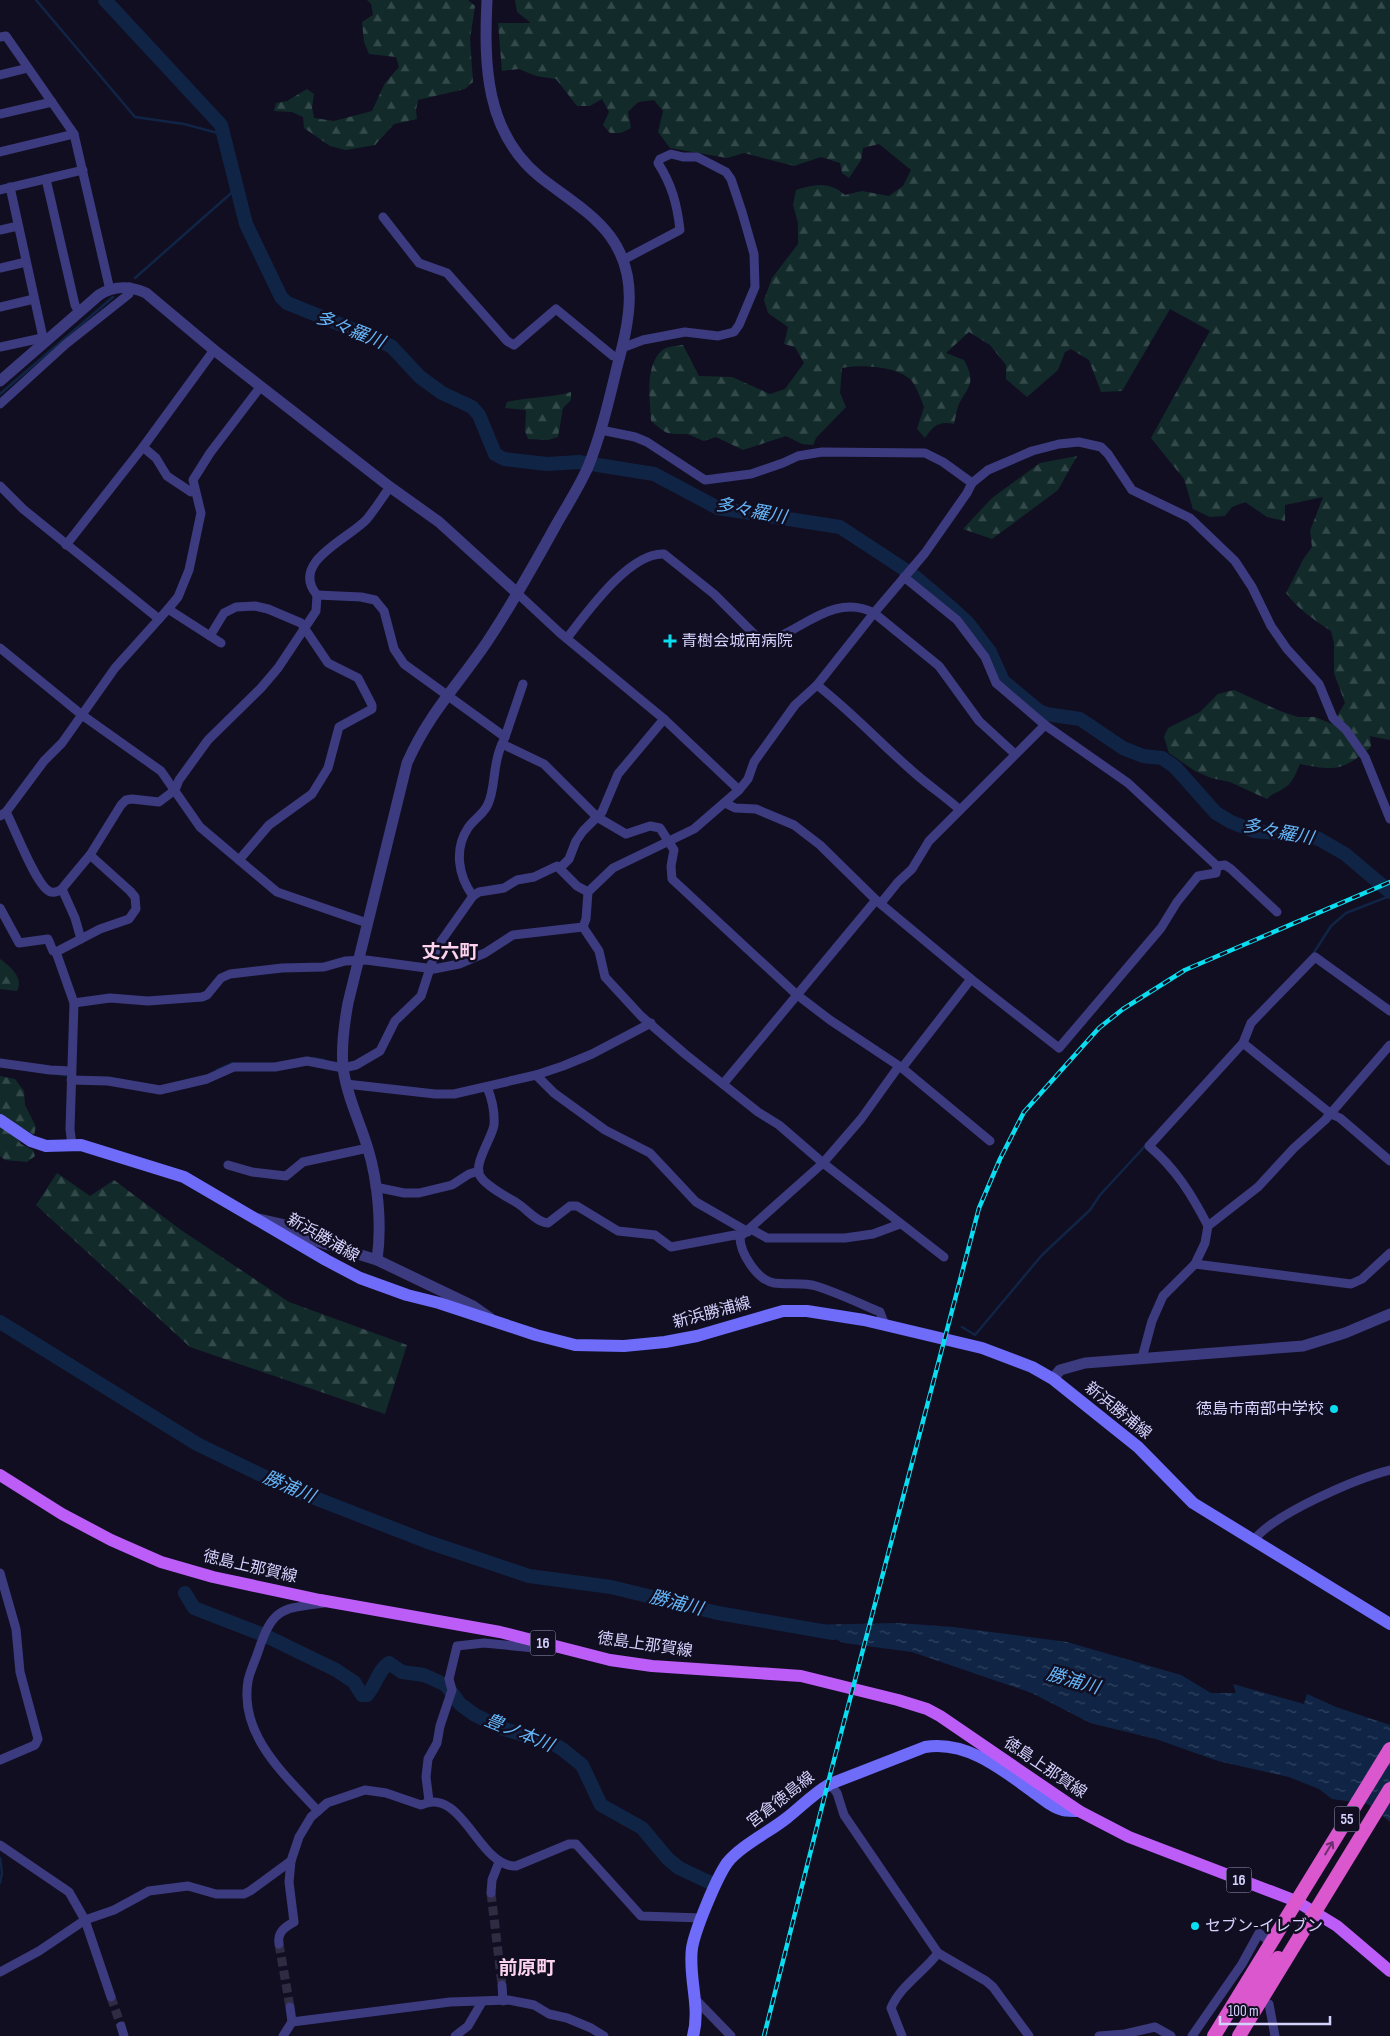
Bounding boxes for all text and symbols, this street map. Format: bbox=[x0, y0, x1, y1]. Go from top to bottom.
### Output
water label: 多々羅川 bbox=[313, 307, 389, 354]
water label: 多々羅川 bbox=[714, 494, 790, 529]
place label: 青樹会城南病院 bbox=[681, 632, 793, 651]
marker: 青樹会城南病院 bbox=[663, 634, 677, 648]
water label: 多々羅川 bbox=[1241, 815, 1317, 850]
district label: 丈六町 bbox=[421, 941, 479, 964]
street label: 新浜勝浦線 bbox=[284, 1210, 362, 1266]
street label: 新浜勝浦線 bbox=[671, 1293, 753, 1333]
street label: 新浜勝浦線 bbox=[1081, 1378, 1155, 1444]
place label: 徳島市南部中学校 bbox=[1196, 1400, 1324, 1419]
marker: 徳島市南部中学校 bbox=[1328, 1403, 1340, 1415]
water label: 勝浦川 bbox=[260, 1467, 320, 1508]
street label: 徳島上那賀線 bbox=[201, 1547, 299, 1587]
water label: 勝浦川 bbox=[647, 1586, 707, 1620]
street label: 徳島上那賀線 bbox=[596, 1629, 694, 1661]
road number: 16 bbox=[530, 1630, 556, 1656]
water label: 勝浦川 bbox=[1044, 1663, 1104, 1699]
water label: 豊ノ本川 bbox=[482, 1710, 558, 1757]
street label: 徳島上那賀線 bbox=[1000, 1733, 1090, 1803]
street label: 宮倉徳島線 bbox=[744, 1768, 818, 1832]
road number: 55 bbox=[1334, 1806, 1360, 1832]
one-way arrow bbox=[1324, 1841, 1335, 1855]
road number: 16 bbox=[1226, 1868, 1252, 1892]
place label: セブン-イレブン bbox=[1205, 1917, 1323, 1936]
marker: セブン-イレブン bbox=[1189, 1920, 1201, 1932]
district label: 前原町 bbox=[498, 1957, 556, 1980]
scale bar bbox=[1220, 1994, 1330, 2026]
text: 100 m bbox=[1228, 2002, 1259, 2021]

